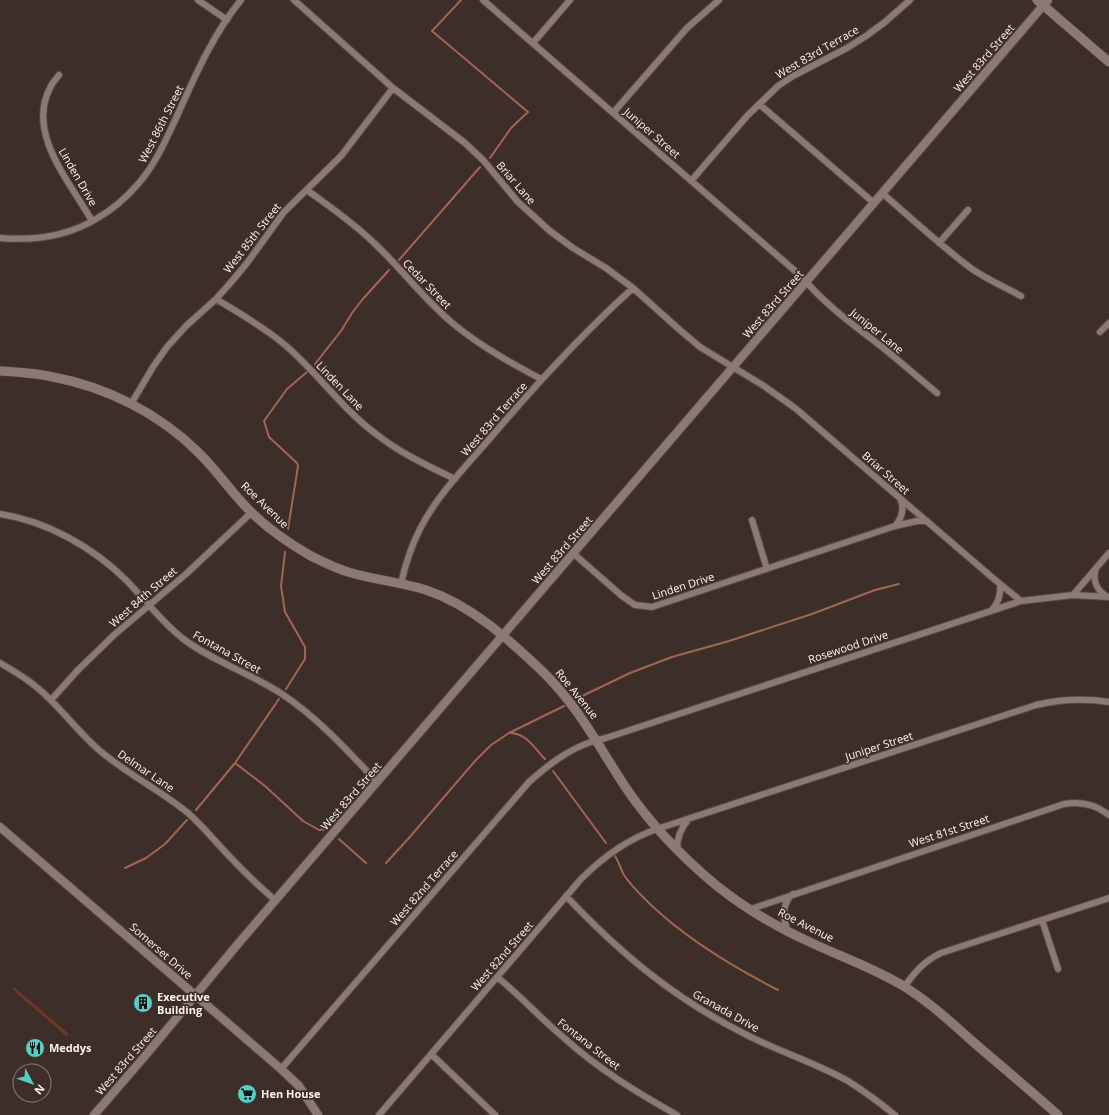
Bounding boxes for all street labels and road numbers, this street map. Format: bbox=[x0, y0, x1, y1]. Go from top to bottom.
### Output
street label: West 83rd Street bbox=[950, 20, 1017, 95]
street label: West 83rd Terrace bbox=[772, 22, 861, 82]
street label: West 86th Street bbox=[135, 82, 187, 165]
street label: Juniper Street bbox=[620, 103, 684, 161]
street label: Linden Drive bbox=[56, 145, 101, 209]
street label: Briar Lane bbox=[493, 158, 539, 207]
street label: West 85th Street bbox=[219, 199, 284, 276]
street label: Cedar Street bbox=[400, 255, 455, 312]
street label: West 83rd Street bbox=[739, 266, 806, 341]
street label: Juniper Lane bbox=[847, 304, 907, 357]
street label: Linden Lane bbox=[313, 358, 367, 413]
street label: West 83rd Terrace bbox=[457, 378, 530, 459]
street label: Briar Street bbox=[859, 448, 913, 498]
street label: Roe Avenue bbox=[238, 478, 292, 531]
street label: West 83rd Street bbox=[528, 512, 595, 587]
street label: West 84th Street bbox=[106, 563, 180, 630]
street label: Linden Drive bbox=[650, 568, 716, 603]
street label: Fontana Street bbox=[191, 627, 264, 676]
street label: Rosewood Drive bbox=[806, 627, 890, 666]
street label: Roe Avenue bbox=[552, 665, 602, 722]
street label: Juniper Street bbox=[842, 728, 915, 764]
street label: Delmar Lane bbox=[115, 746, 178, 795]
street label: West 83rd Street bbox=[317, 758, 384, 833]
street label: West 81st Street bbox=[907, 810, 991, 851]
street label: West 82nd Terrace bbox=[386, 847, 461, 929]
street label: Roe Avenue bbox=[776, 904, 837, 945]
street label: West 82nd Street bbox=[467, 917, 536, 994]
street label: Somerset Drive bbox=[127, 919, 196, 982]
street label: Granada Drive bbox=[690, 986, 762, 1035]
street label: Fontana Street bbox=[555, 1014, 624, 1073]
street label: West 83rd Street bbox=[92, 1023, 159, 1098]

